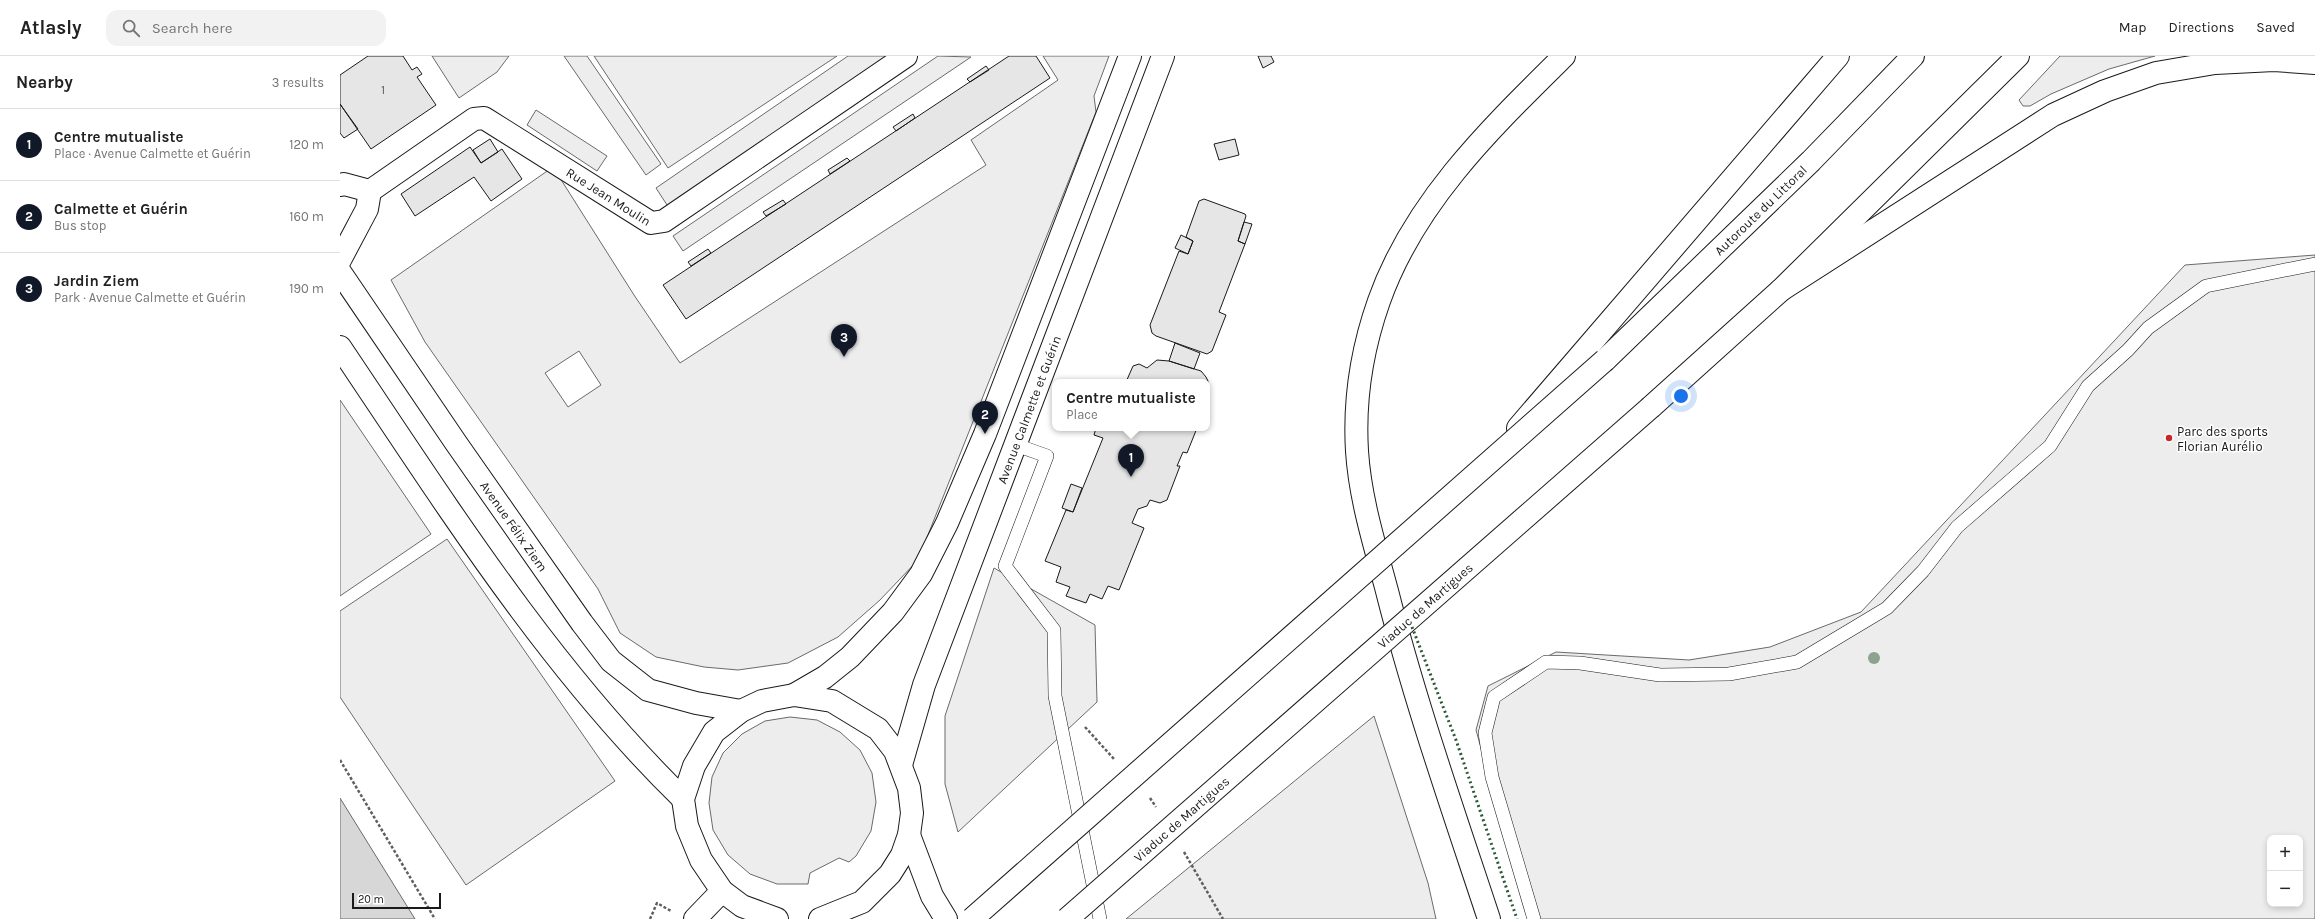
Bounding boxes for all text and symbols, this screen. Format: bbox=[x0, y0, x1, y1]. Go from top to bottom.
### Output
search box bbox=[106, 10, 386, 46]
text: Atlasly bbox=[20, 17, 82, 39]
icon: search bbox=[120, 17, 142, 39]
text: Search here bbox=[152, 19, 232, 37]
text: Map bbox=[2119, 19, 2147, 36]
text: Directions bbox=[2169, 19, 2234, 36]
text: Saved bbox=[2256, 19, 2295, 36]
text: Nearby bbox=[16, 72, 73, 92]
text: 3 results bbox=[272, 75, 324, 90]
house number: 1 bbox=[381, 84, 385, 97]
text: Centre mutualiste bbox=[54, 128, 183, 146]
text: 1 bbox=[27, 137, 31, 152]
text: 120 m bbox=[289, 137, 324, 152]
text: Place · Avenue Calmette et Guérin bbox=[54, 146, 251, 161]
street label: Autoroute du Littoral bbox=[1711, 162, 1810, 258]
street label: Rue Jean Moulin bbox=[564, 164, 654, 229]
text: Calmette et Guérin bbox=[54, 200, 188, 218]
text: 2 bbox=[25, 209, 33, 224]
text: 160 m bbox=[289, 209, 324, 224]
text: Bus stop bbox=[54, 218, 106, 233]
text: Jardin Ziem bbox=[54, 272, 139, 290]
text: 3 bbox=[25, 281, 33, 296]
text: 190 m bbox=[289, 281, 324, 296]
text: Park · Avenue Calmette et Guérin bbox=[54, 290, 246, 305]
pin: 3 bbox=[831, 324, 857, 357]
street label: Avenue Calmette et Guérin bbox=[994, 333, 1064, 486]
popup bbox=[1052, 379, 1210, 431]
your location bbox=[1671, 386, 1691, 406]
text: Centre mutualiste bbox=[1066, 389, 1196, 407]
pin: 2 bbox=[972, 401, 998, 434]
text: Place bbox=[1066, 407, 1098, 422]
place label: Parc des sports Florian Aurélio bbox=[2177, 424, 2268, 454]
marker: Parc des sports Florian Aurélio bbox=[2164, 433, 2174, 443]
pin: 1 bbox=[1118, 444, 1144, 477]
street label: Avenue Félix Ziem bbox=[477, 478, 551, 574]
street label: Viaduc de Martigues bbox=[1374, 559, 1476, 651]
street label: Viaduc de Martigues bbox=[1131, 773, 1232, 865]
map controls bbox=[2267, 835, 2303, 907]
button: + bbox=[2267, 835, 2303, 871]
button: − bbox=[2267, 871, 2303, 907]
scale bar bbox=[352, 891, 441, 910]
text: 20 m bbox=[358, 893, 384, 906]

